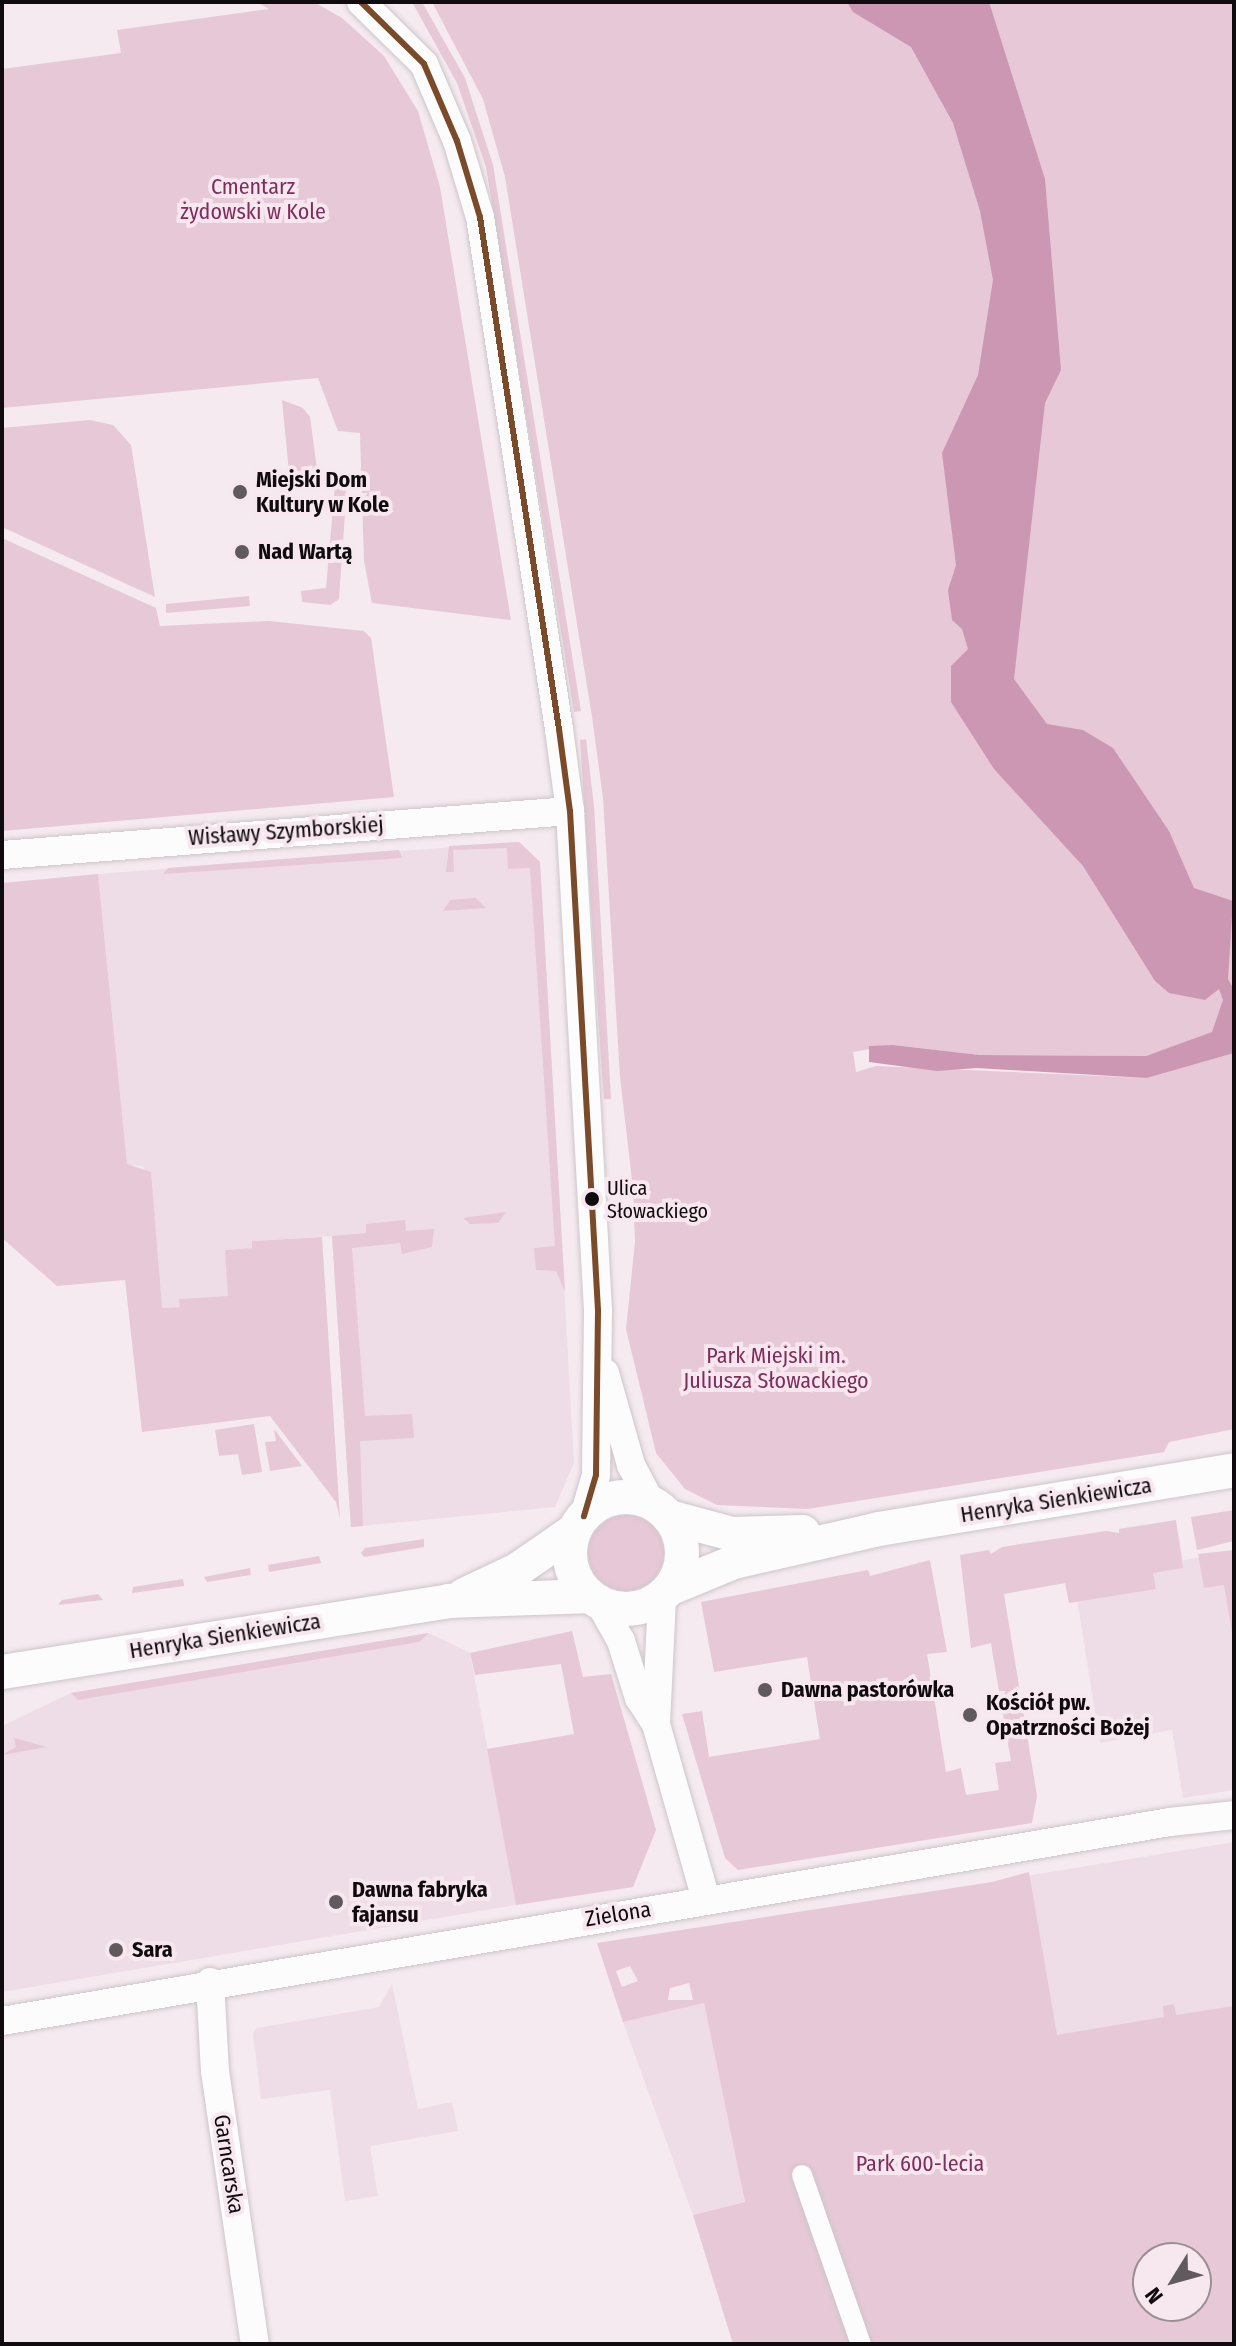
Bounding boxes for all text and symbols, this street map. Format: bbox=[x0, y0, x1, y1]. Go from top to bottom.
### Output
park label: Cmentarz żydowski w Kole bbox=[180, 173, 326, 224]
place label: Miejski Dom Kultury w Kole bbox=[256, 466, 389, 518]
marker: Miejski Dom Kultury w Kole bbox=[231, 483, 249, 501]
place label: Nad Wartą bbox=[258, 539, 352, 565]
marker: Nad Wartą bbox=[233, 543, 251, 561]
street label: Wisławy Szymborskiej bbox=[187, 811, 385, 851]
place label: Ulica Słowackiego bbox=[607, 1176, 708, 1223]
marker: Ulica Słowackiego bbox=[584, 1191, 600, 1207]
park label: Park Miejski im. Juliusza Słowackiego bbox=[683, 1342, 869, 1394]
street label: Henryka Sienkiewicza bbox=[958, 1472, 1154, 1528]
street label: Henryka Sienkiewicza bbox=[127, 1608, 323, 1664]
place label: Dawna pastorówka bbox=[781, 1677, 954, 1703]
marker: Dawna pastorówka bbox=[756, 1681, 774, 1699]
place label: Kościół pw. Opatrzności Bożej bbox=[986, 1689, 1150, 1740]
marker: Kościół pw. Opatrzności Bożej bbox=[961, 1706, 979, 1724]
place label: Dawna fabryka fajansu bbox=[352, 1876, 488, 1928]
marker: Dawna fabryka fajansu bbox=[327, 1893, 345, 1911]
street label: Zielona bbox=[583, 1896, 653, 1932]
place label: Sara bbox=[132, 1937, 173, 1963]
marker: Sara bbox=[107, 1941, 125, 1959]
street label: Garncarska bbox=[208, 2113, 250, 2215]
park label: Park 600-lecia bbox=[856, 2151, 984, 2177]
north arrow bbox=[1132, 2242, 1212, 2322]
text: N bbox=[1139, 2282, 1169, 2309]

